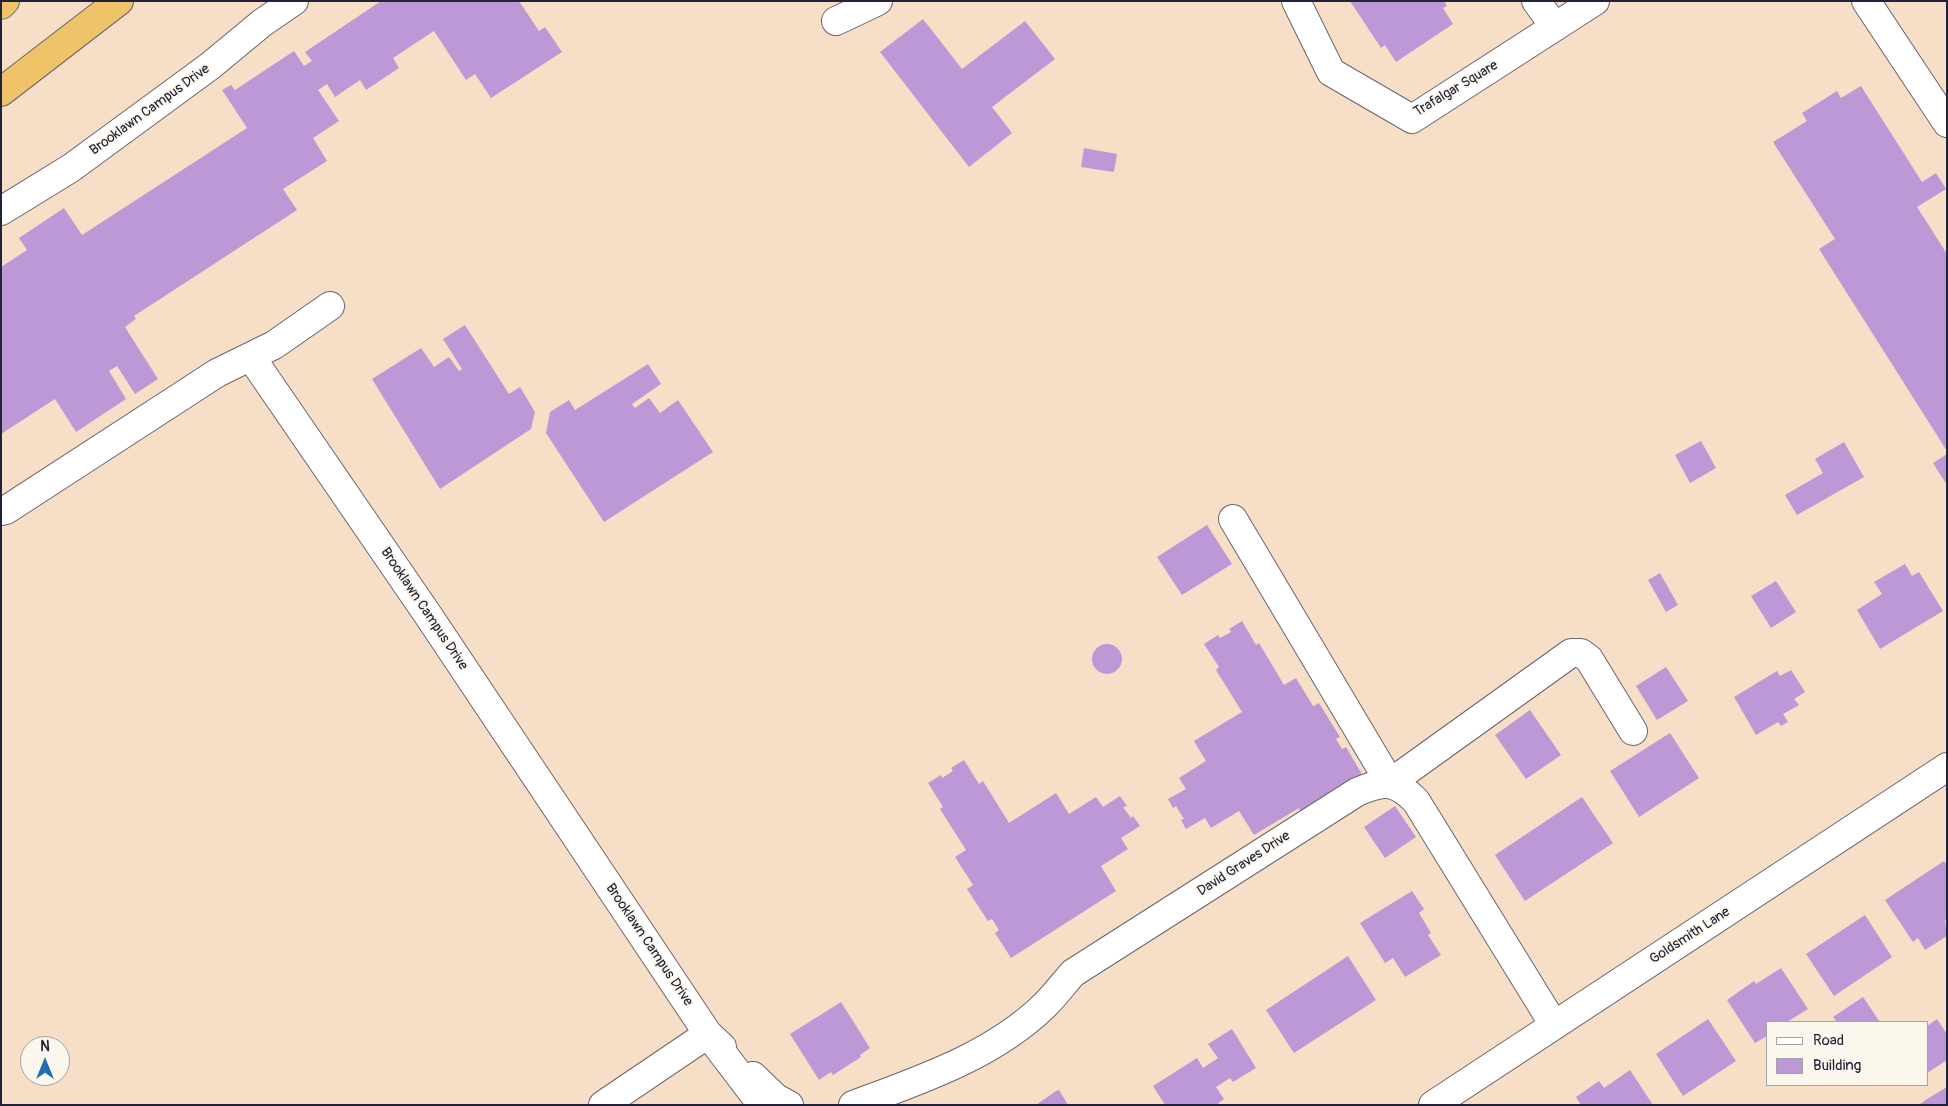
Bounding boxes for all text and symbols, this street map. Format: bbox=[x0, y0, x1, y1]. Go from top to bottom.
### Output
street label: Trafalgar Square bbox=[1411, 57, 1501, 121]
street label: Brooklawn Campus Drive bbox=[87, 61, 213, 159]
street label: Brooklawn Campus Drive bbox=[377, 545, 471, 673]
street label: David Graves Drive bbox=[1194, 828, 1294, 900]
street label: Brooklawn Campus Drive bbox=[602, 881, 696, 1009]
street label: Goldsmith Lane bbox=[1647, 904, 1733, 968]
legend bbox=[1766, 1021, 1928, 1086]
text: Road bbox=[1813, 1031, 1844, 1050]
north arrow bbox=[20, 1036, 70, 1086]
text: N bbox=[40, 1038, 50, 1055]
text: Building bbox=[1813, 1056, 1861, 1075]

